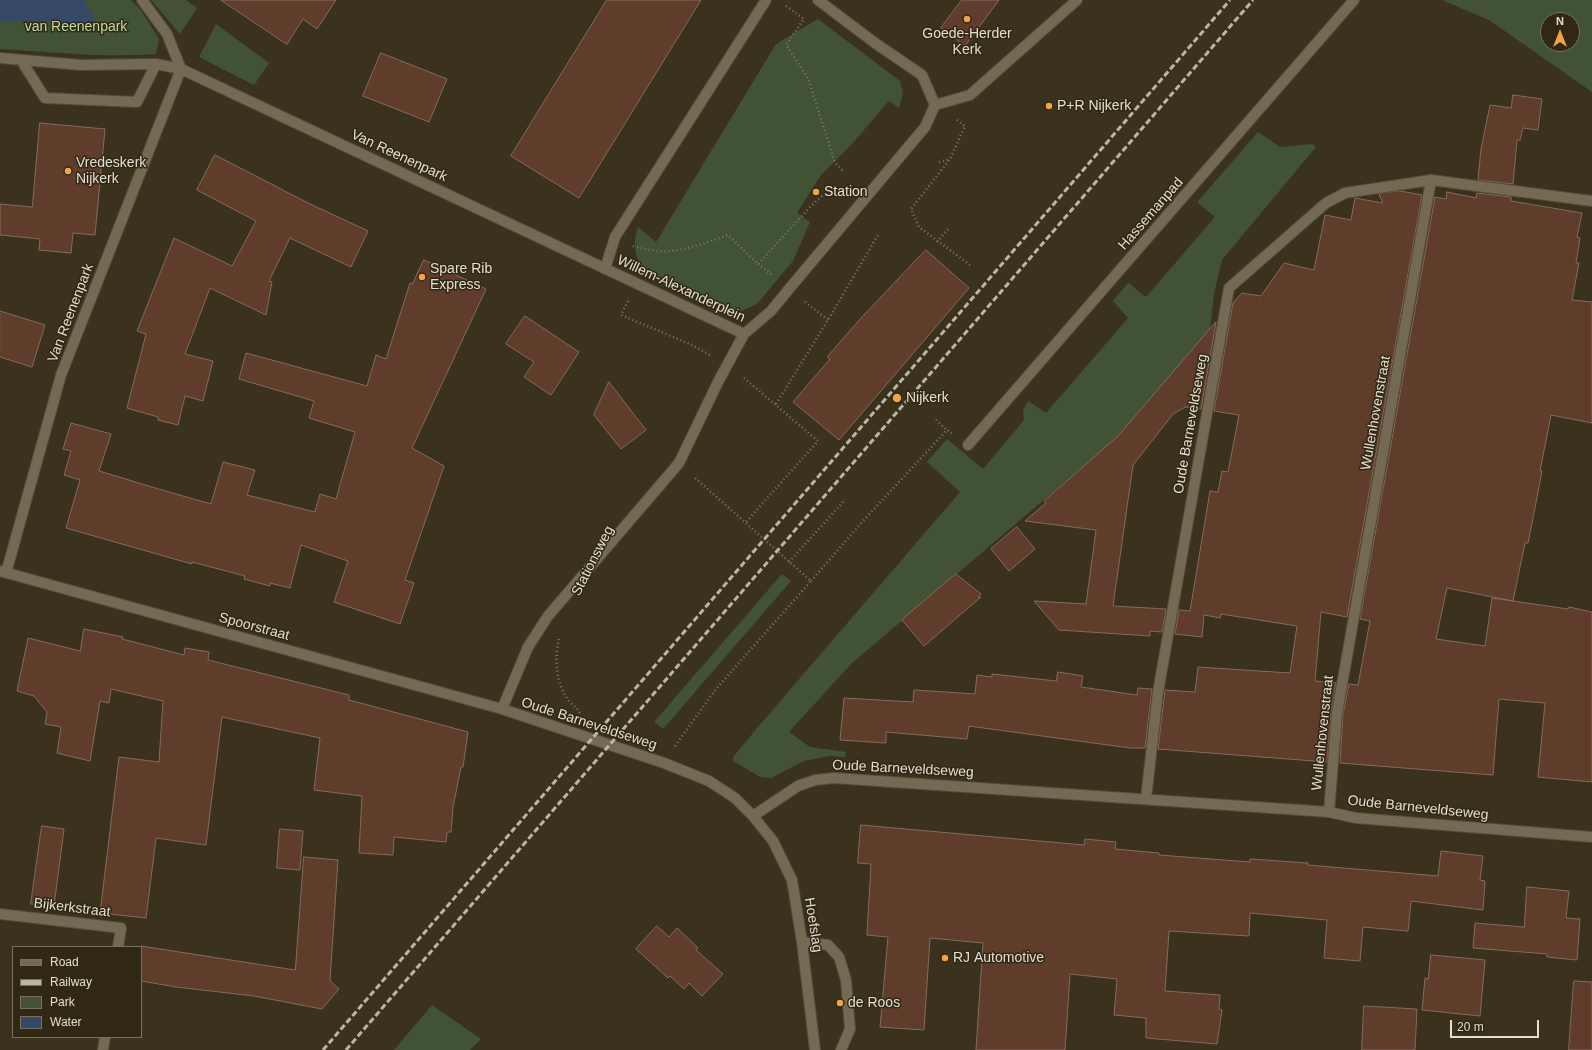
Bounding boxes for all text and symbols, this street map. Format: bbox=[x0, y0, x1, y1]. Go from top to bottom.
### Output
north arrow bbox=[1540, 12, 1580, 52]
marker: Goede-Herder Kerk bbox=[962, 14, 972, 24]
text: N bbox=[1556, 15, 1564, 27]
park label: van Reenenpark bbox=[25, 19, 127, 35]
place label: Goede-Herder Kerk bbox=[922, 26, 1012, 58]
place label: P+R Nijkerk bbox=[1057, 98, 1131, 114]
marker: P+R Nijkerk bbox=[1044, 101, 1054, 111]
street label: Van Reenenpark bbox=[348, 126, 450, 186]
place label: Vredeskerk Nijkerk bbox=[76, 155, 146, 188]
marker: Vredeskerk Nijkerk bbox=[63, 166, 73, 176]
street label: Hassemanpad bbox=[1115, 174, 1187, 254]
place label: Station bbox=[824, 184, 868, 200]
marker: Station bbox=[811, 187, 821, 197]
street label: Willem-Alexanderplein bbox=[614, 252, 748, 326]
street label: Van Reenenpark bbox=[45, 261, 97, 365]
place label: Spare Rib Express bbox=[430, 261, 492, 294]
marker: Spare Rib Express bbox=[417, 272, 427, 282]
street label: Oude Barneveldseweg bbox=[1170, 353, 1212, 495]
street label: Wullenhovenstraat bbox=[1358, 355, 1394, 471]
place label: Nijkerk bbox=[906, 390, 949, 406]
marker: Nijkerk bbox=[891, 392, 903, 404]
street label: Stationsweg bbox=[568, 523, 618, 599]
street label: Spoorstraat bbox=[217, 610, 291, 644]
street label: Wullenhovenstraat bbox=[1309, 675, 1337, 791]
street label: Oude Barneveldseweg bbox=[519, 694, 659, 754]
street label: Oude Barneveldseweg bbox=[832, 757, 974, 781]
street label: Oude Barneveldseweg bbox=[1347, 792, 1489, 824]
street label: Bijkerkstraat bbox=[33, 895, 111, 921]
street label: Hoefslag bbox=[800, 896, 826, 954]
legend bbox=[12, 946, 142, 1038]
place label: RJ Automotive bbox=[953, 950, 1044, 966]
marker: RJ Automotive bbox=[940, 953, 950, 963]
text: Road bbox=[50, 955, 79, 969]
text: Railway bbox=[50, 975, 92, 989]
text: Park bbox=[50, 995, 75, 1009]
place label: de Roos bbox=[848, 995, 900, 1011]
marker: de Roos bbox=[835, 998, 845, 1008]
scale bar bbox=[1452, 1012, 1541, 1038]
text: Water bbox=[50, 1015, 82, 1029]
text: 20 m bbox=[1457, 1020, 1484, 1034]

